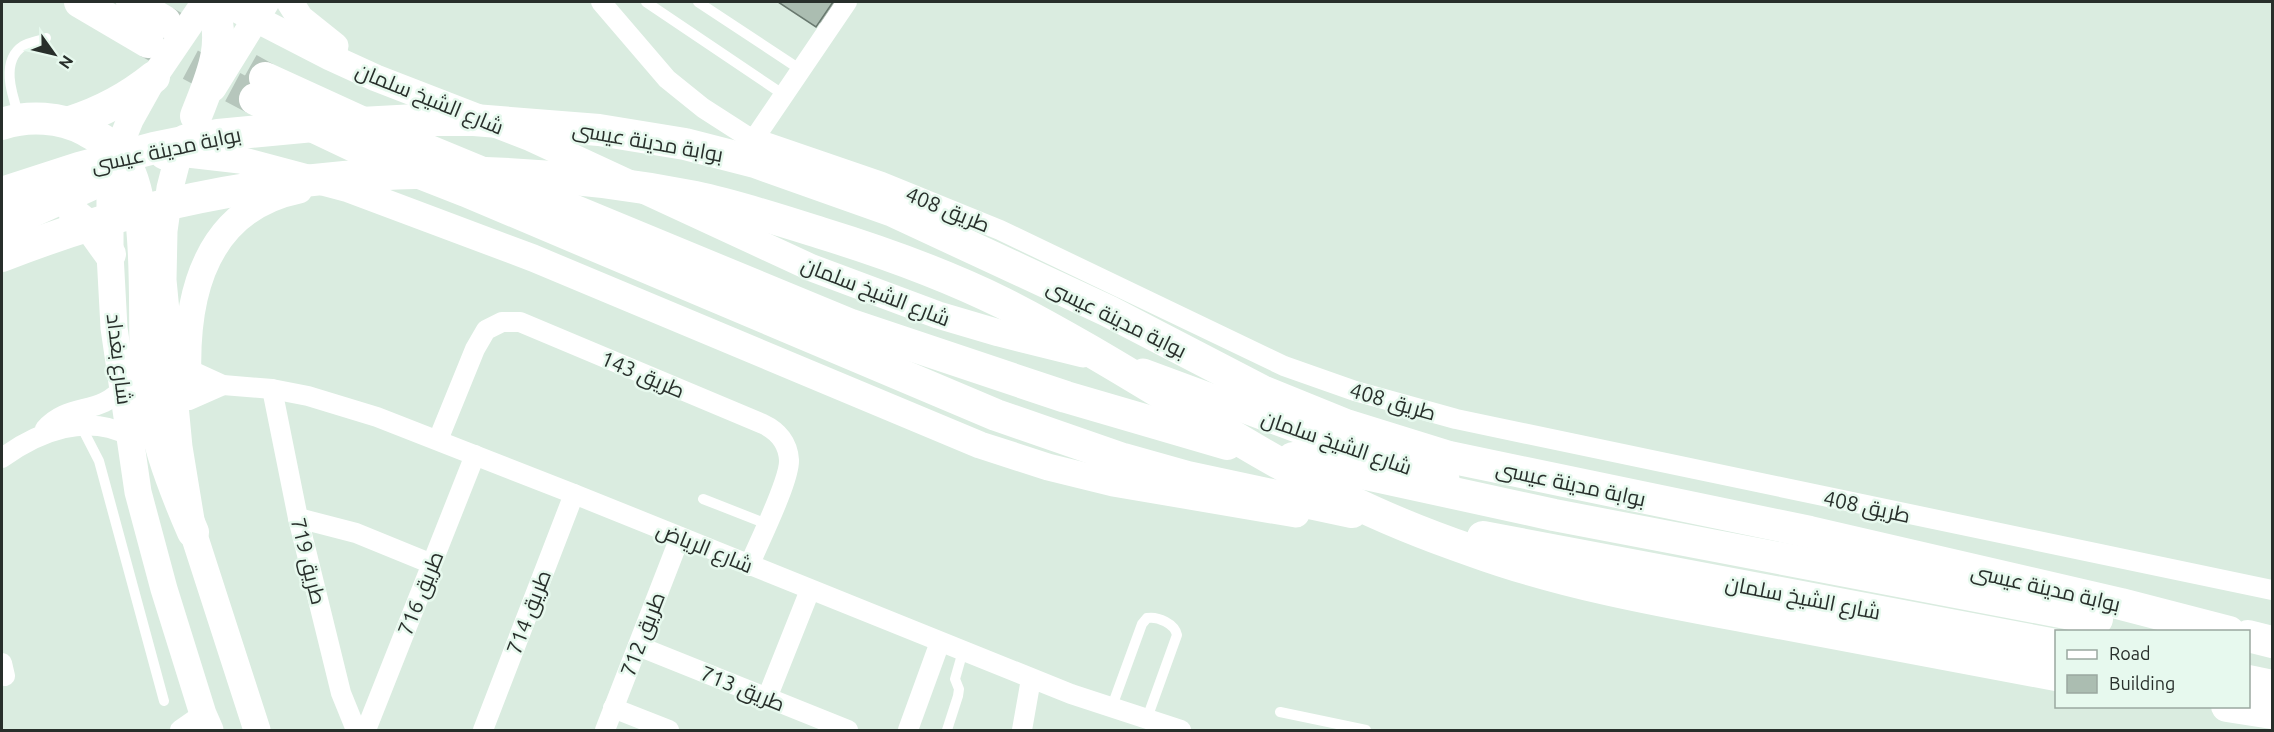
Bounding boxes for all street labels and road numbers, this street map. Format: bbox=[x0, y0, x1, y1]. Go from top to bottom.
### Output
street label: شارع الشيخ سلمان bbox=[351, 57, 507, 141]
street label: بوابة مدينة عيسى bbox=[570, 116, 725, 168]
street label: بوابة مدينة عيسى bbox=[89, 121, 244, 179]
street label: طريق 408 bbox=[902, 181, 993, 239]
street label: شارع الشيخ سلمان bbox=[797, 252, 954, 333]
street label: بوابة مدينة عيسى bbox=[1042, 274, 1191, 364]
street label: شارع بغداد bbox=[100, 312, 137, 406]
street label: طريق 143 bbox=[597, 346, 688, 404]
street label: طريق 408 bbox=[1347, 377, 1439, 427]
street label: شارع الشيخ سلمان bbox=[1258, 405, 1415, 482]
street label: بوابة مدينة عيسى bbox=[1493, 455, 1648, 513]
street label: طريق 408 bbox=[1821, 485, 1913, 529]
street label: طريق 719 bbox=[285, 515, 331, 607]
street label: شارع الرياض bbox=[652, 517, 757, 580]
street label: طريق 716 bbox=[392, 548, 450, 639]
street label: بوابة مدينة عيسى bbox=[1969, 558, 2123, 618]
street label: طريق 714 bbox=[501, 566, 557, 658]
street label: شارع الشيخ سلمان bbox=[1723, 570, 1883, 627]
street label: طريق 712 bbox=[615, 588, 671, 680]
street label: طريق 713 bbox=[697, 660, 788, 718]

